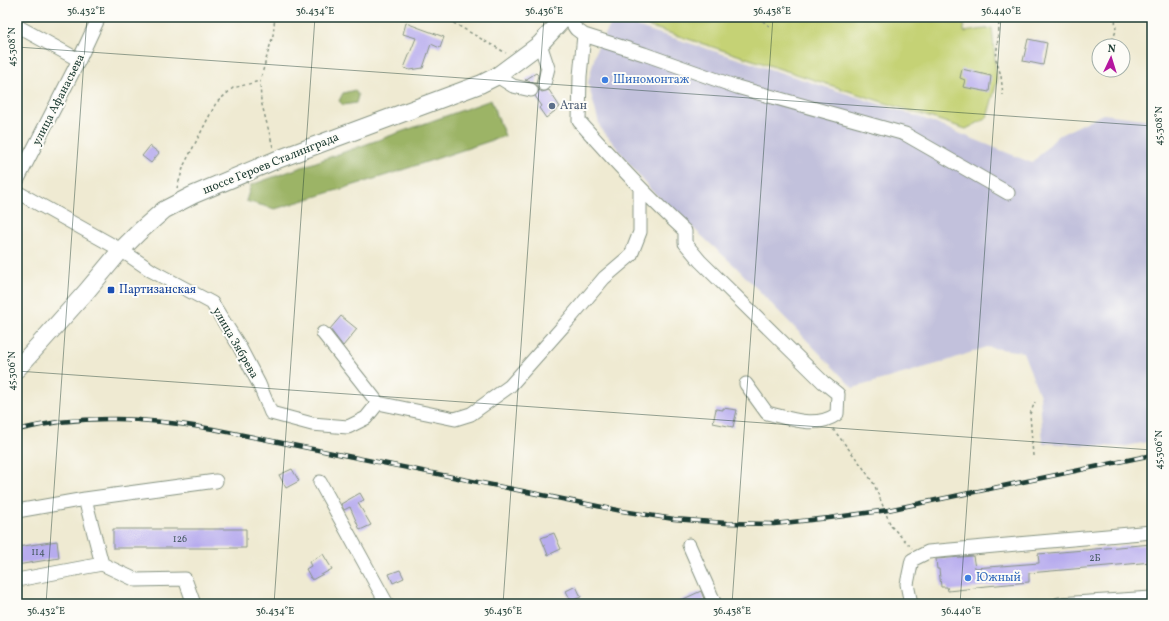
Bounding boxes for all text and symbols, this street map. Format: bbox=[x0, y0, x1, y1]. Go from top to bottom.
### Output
text: 36.432°E bbox=[67, 4, 105, 18]
text: 36.434°E bbox=[296, 4, 334, 18]
text: 36.436°E bbox=[525, 4, 563, 18]
text: 36.438°E bbox=[753, 4, 791, 18]
text: 36.440°E bbox=[981, 4, 1021, 18]
text: 45.308°N bbox=[5, 27, 19, 67]
north arrow bbox=[1091, 38, 1131, 78]
text: N bbox=[1107, 42, 1116, 57]
street label: улица Афанасьева bbox=[29, 52, 89, 148]
place label: Шиномонтаж bbox=[613, 72, 690, 88]
marker: Шиномонтаж bbox=[600, 75, 610, 85]
place label: Атан bbox=[560, 98, 587, 114]
marker: Атан bbox=[547, 101, 557, 111]
text: 45.308°N bbox=[1152, 106, 1166, 146]
street label: шоссе Героев Сталинграда bbox=[200, 129, 342, 199]
place label: Партизанская bbox=[119, 282, 196, 298]
marker: Партизанская bbox=[106, 285, 116, 295]
street label: улица Зябрева bbox=[208, 304, 262, 382]
text: 45.306°N bbox=[5, 351, 19, 391]
text: 45.306°N bbox=[1152, 430, 1166, 470]
house number: 126 bbox=[173, 532, 187, 546]
house number: 114 bbox=[31, 545, 45, 559]
house number: 2Б bbox=[1089, 551, 1101, 565]
place label: Южный bbox=[976, 570, 1021, 586]
marker: Южный bbox=[963, 573, 973, 583]
text: 36.432°E bbox=[27, 604, 65, 618]
text: 36.434°E bbox=[256, 604, 294, 618]
text: 36.436°E bbox=[484, 604, 522, 618]
text: 36.438°E bbox=[713, 604, 751, 618]
text: 36.440°E bbox=[941, 604, 981, 618]

